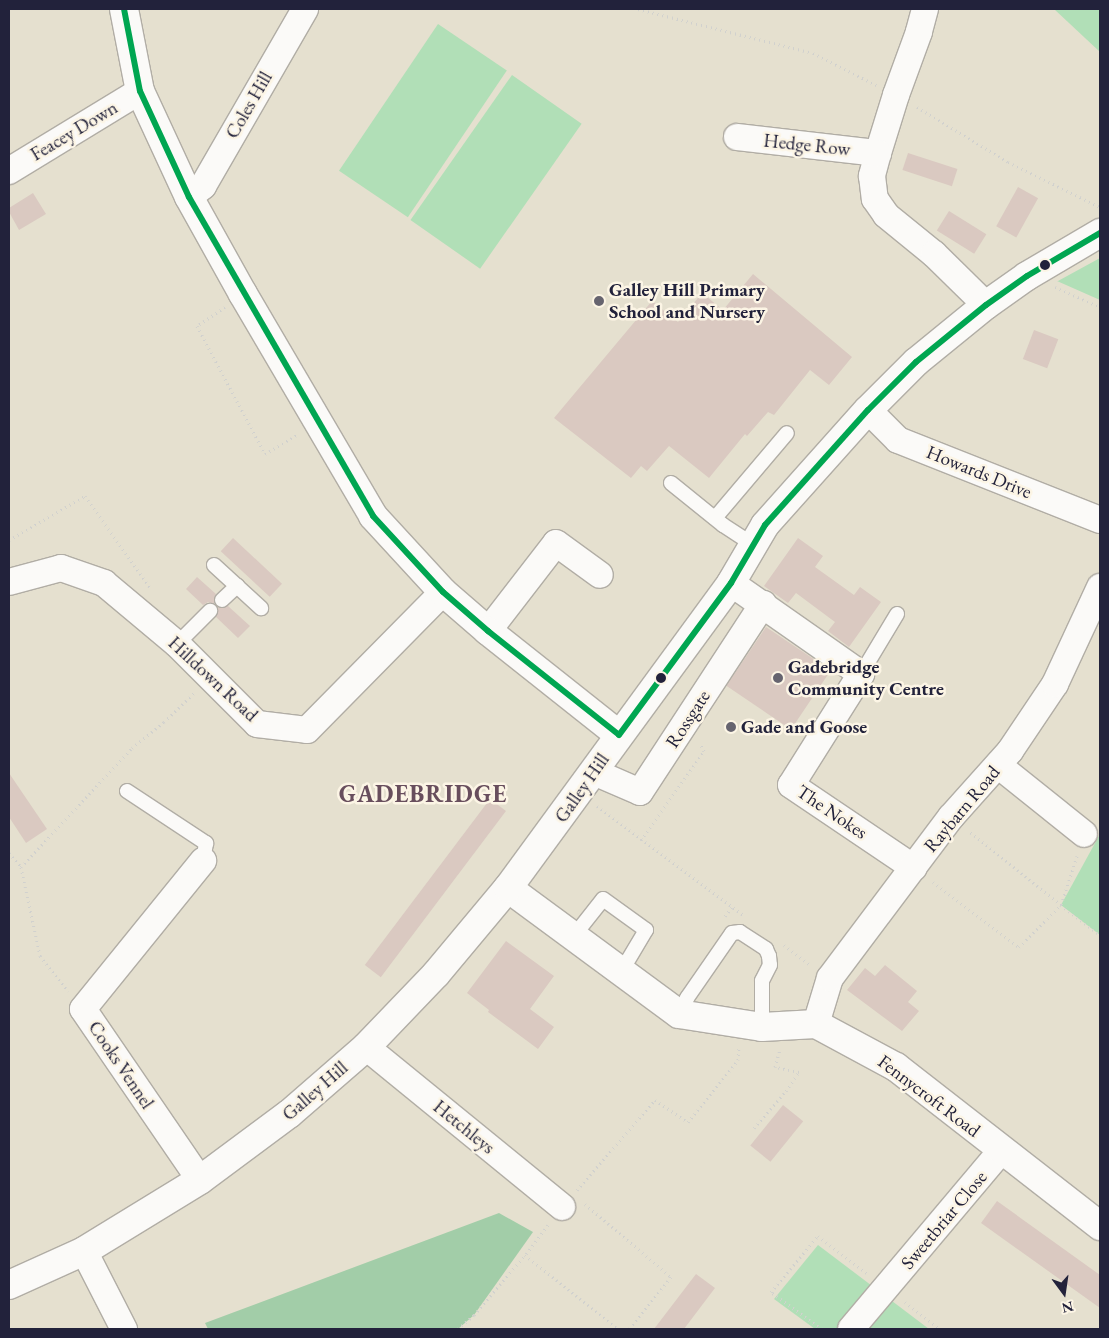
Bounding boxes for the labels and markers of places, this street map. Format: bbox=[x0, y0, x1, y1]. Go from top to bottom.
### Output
unlabelled marker bbox=[1040, 260, 1050, 270]
place label: Galley Hill Primary School and Nursery bbox=[609, 279, 765, 323]
marker: Galley Hill Primary School and Nursery bbox=[593, 295, 605, 307]
place label: Gadebridge Community Centre bbox=[788, 656, 944, 700]
marker: Gadebridge Community Centre bbox=[772, 672, 784, 684]
unlabelled marker bbox=[656, 673, 666, 683]
place label: Gade and Goose bbox=[741, 716, 867, 738]
marker: Gade and Goose bbox=[725, 721, 737, 733]

